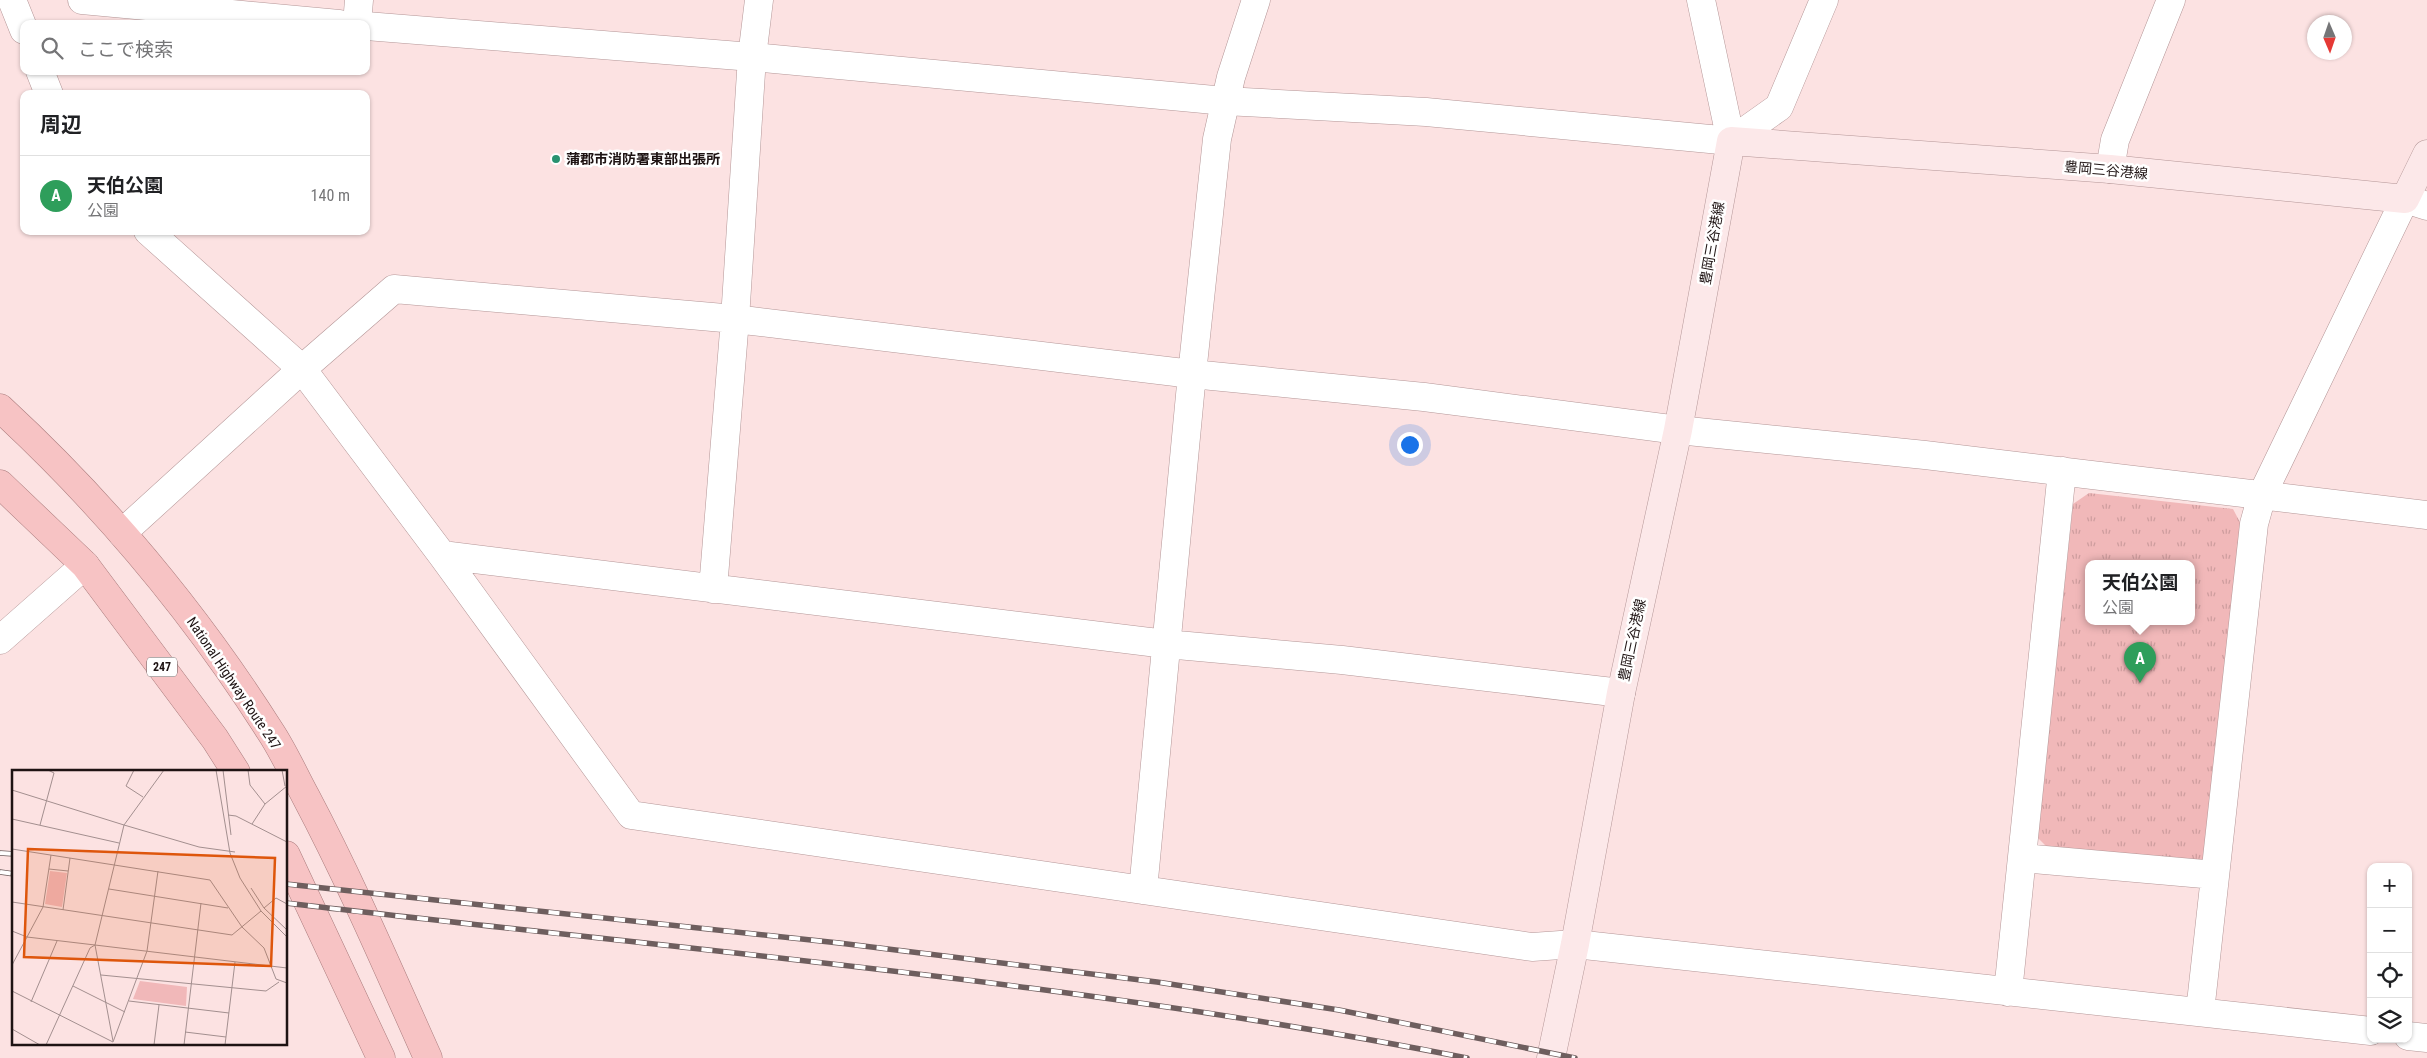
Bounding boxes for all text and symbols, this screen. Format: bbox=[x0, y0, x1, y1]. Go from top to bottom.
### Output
north arrow bbox=[2307, 15, 2352, 60]
search box bbox=[20, 20, 370, 75]
icon: search bbox=[38, 34, 66, 62]
text: ここで検索 bbox=[78, 38, 173, 61]
text: 周辺 bbox=[40, 113, 82, 137]
place label: 蒲郡市消防署東部出張所 bbox=[566, 151, 720, 167]
marker: 蒲郡市消防署東部出張所 bbox=[550, 153, 562, 165]
street label: 豊岡三谷港線 bbox=[2063, 158, 2149, 182]
text: 天伯公園 bbox=[87, 174, 163, 197]
text: A bbox=[51, 186, 61, 205]
text: 140 m bbox=[311, 186, 350, 205]
street label: 豊岡三谷港線 bbox=[1697, 200, 1727, 286]
text: 公園 bbox=[87, 201, 119, 220]
your location bbox=[1397, 432, 1423, 458]
popup bbox=[2085, 560, 2195, 625]
text: 天伯公園 bbox=[2102, 571, 2178, 594]
street label: 豊岡三谷港線 bbox=[1615, 597, 1649, 683]
text: 公園 bbox=[2102, 598, 2134, 617]
street label: National Highway Route 247 bbox=[184, 614, 284, 752]
pin: A bbox=[2124, 642, 2156, 683]
road number: 247 bbox=[147, 658, 177, 676]
inset map bbox=[12, 770, 288, 1046]
map controls bbox=[2367, 863, 2412, 1043]
button: + bbox=[2367, 863, 2412, 908]
button: − bbox=[2367, 908, 2412, 953]
button: locate bbox=[2367, 953, 2412, 998]
button: layers bbox=[2367, 998, 2412, 1043]

